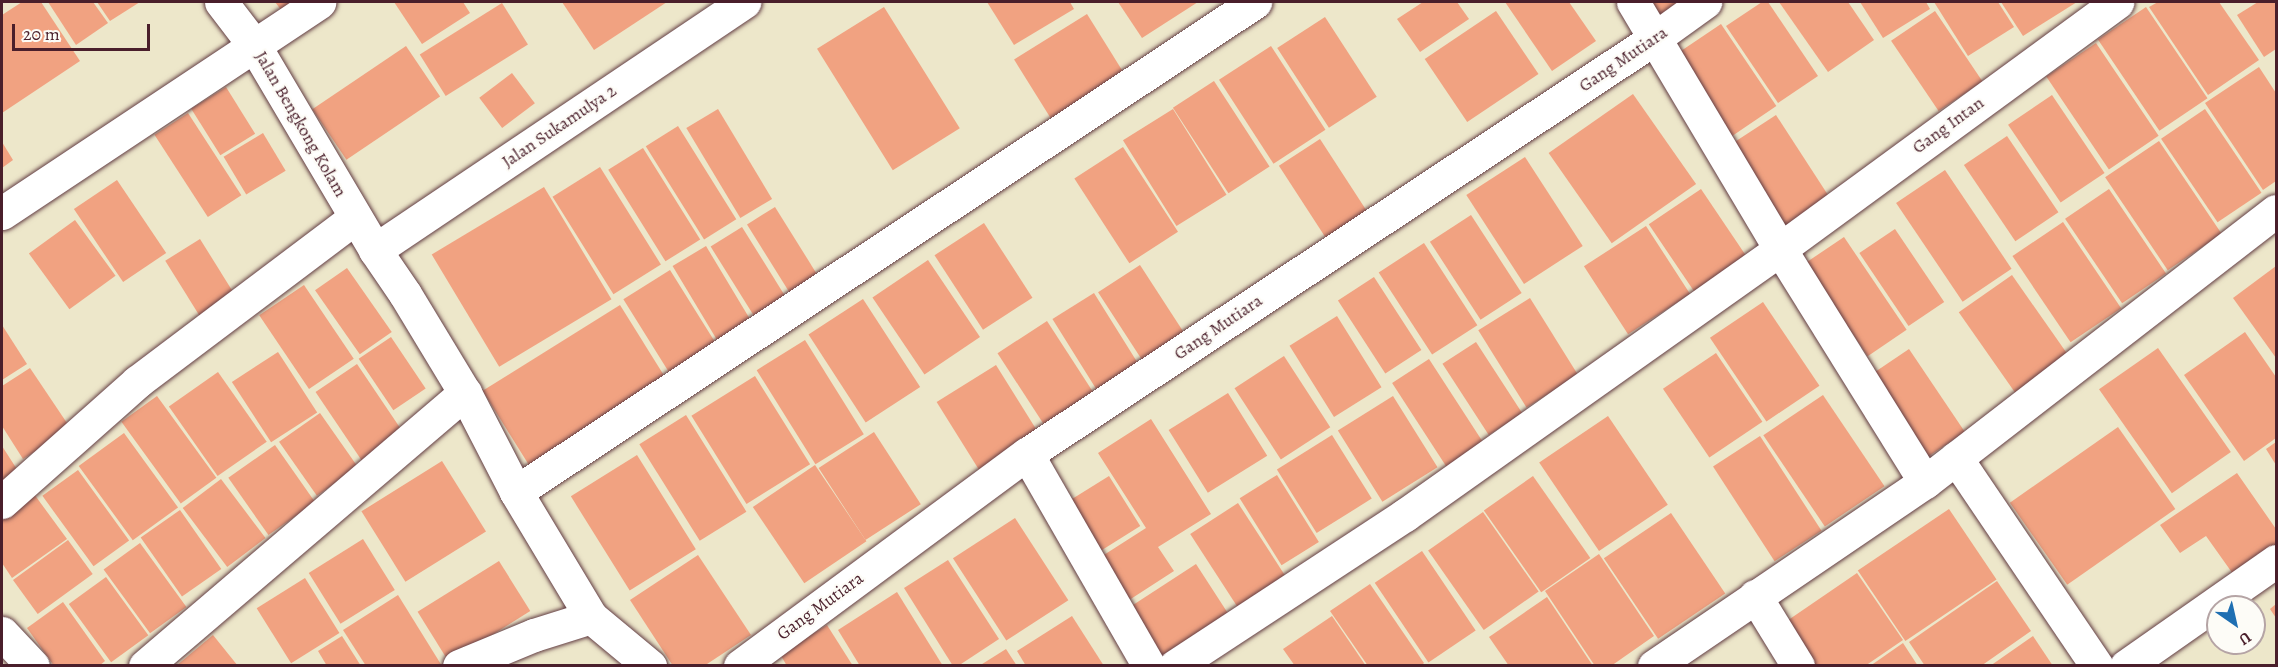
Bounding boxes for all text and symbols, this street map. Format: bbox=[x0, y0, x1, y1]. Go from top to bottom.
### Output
scale bar bbox=[15, 12, 153, 50]
text: 20 m bbox=[23, 22, 60, 46]
street label: Gang Mutiara bbox=[1575, 22, 1671, 96]
street label: Jalan Bengkong Kolam bbox=[250, 47, 352, 201]
street label: Jalan Sukamulya 2 bbox=[498, 80, 620, 172]
street label: Gang Intan bbox=[1908, 92, 1988, 158]
street label: Gang Mutiara bbox=[1170, 290, 1266, 364]
street label: Gang Mutiara bbox=[772, 567, 868, 645]
north arrow bbox=[2206, 595, 2266, 655]
text: U bbox=[2234, 626, 2255, 650]

